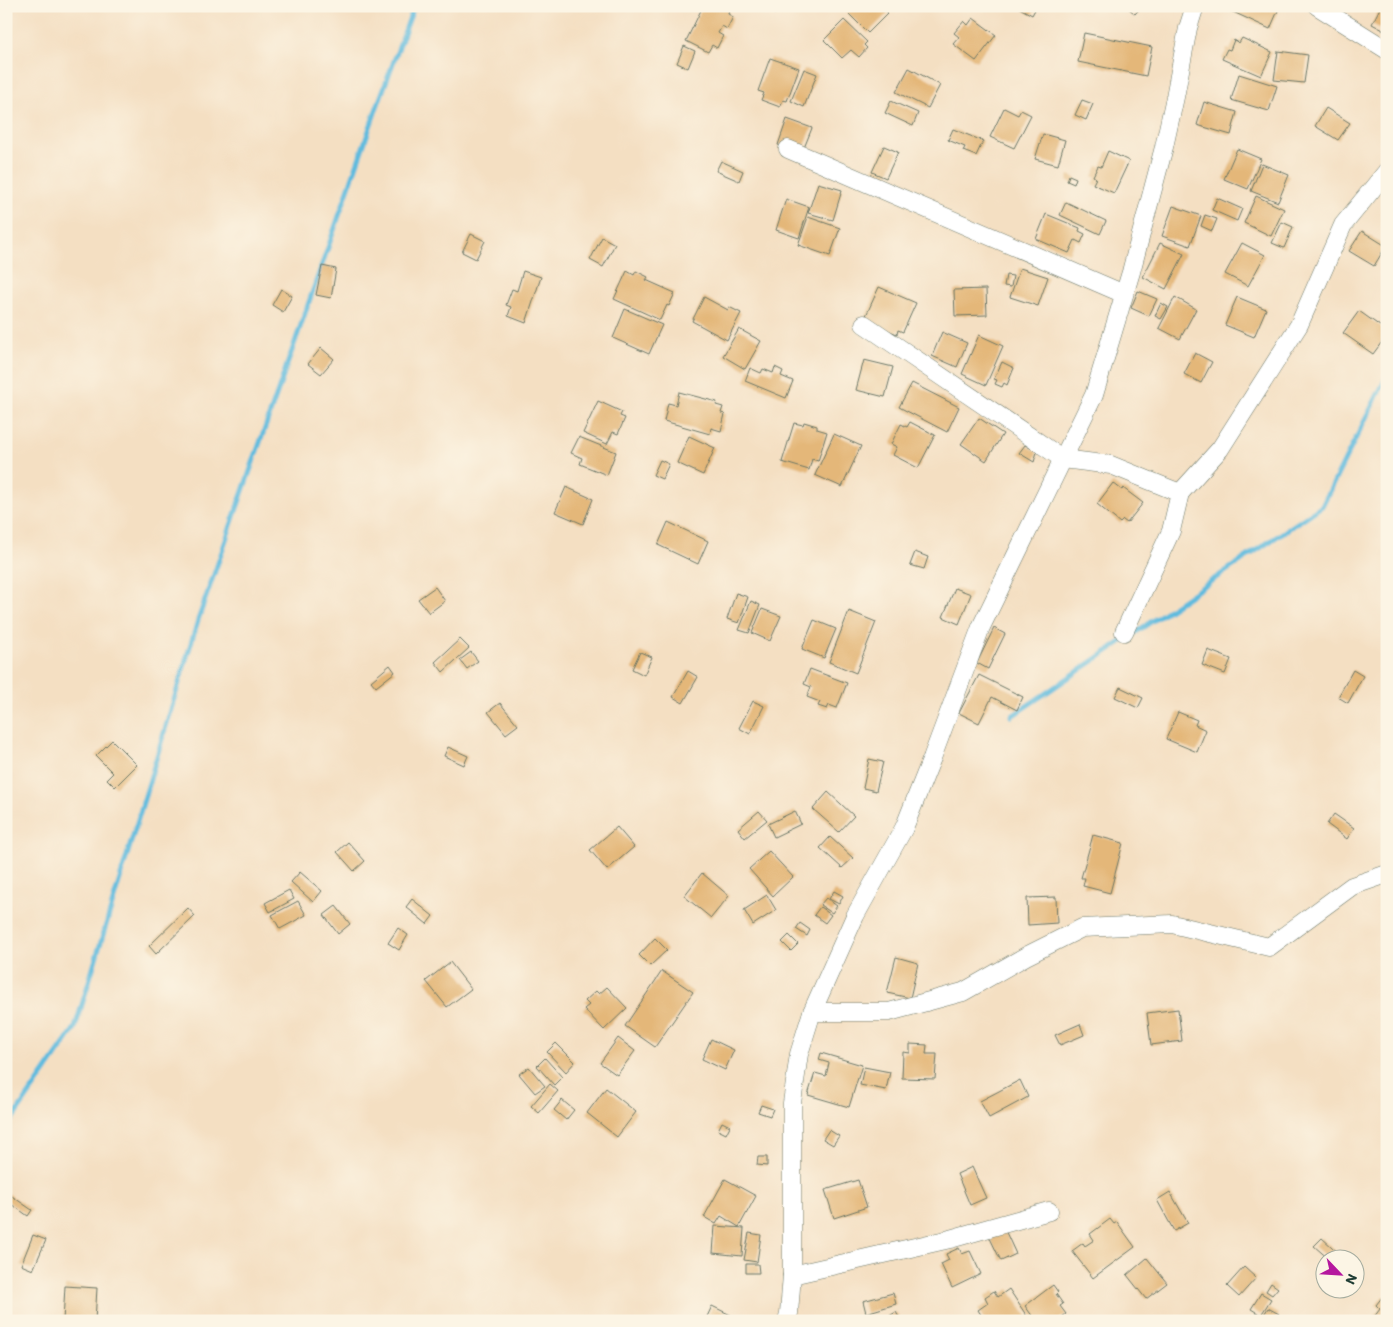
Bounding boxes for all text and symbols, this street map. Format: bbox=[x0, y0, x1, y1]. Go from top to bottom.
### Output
north arrow bbox=[1316, 1250, 1366, 1300]
text: N bbox=[1342, 1271, 1361, 1287]

